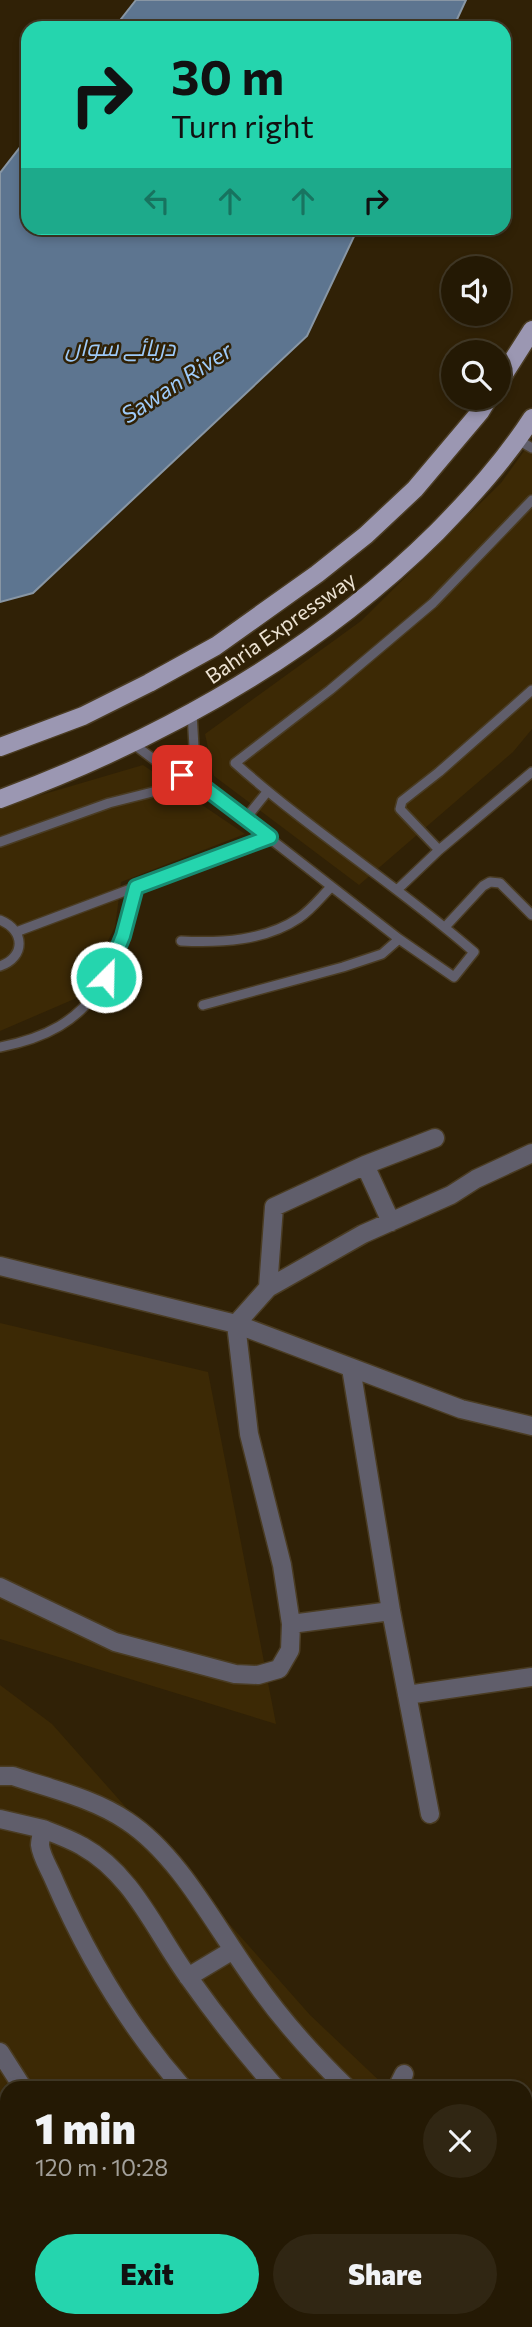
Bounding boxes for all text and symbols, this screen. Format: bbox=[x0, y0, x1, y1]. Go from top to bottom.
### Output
text: 30 m bbox=[171, 45, 284, 105]
icon: right bbox=[56, 49, 147, 140]
text: Turn right bbox=[171, 105, 314, 145]
icon: left bbox=[138, 182, 176, 220]
icon: ahead bbox=[211, 182, 249, 220]
icon: ahead bbox=[284, 182, 322, 220]
icon: right bbox=[357, 182, 395, 220]
map controls bbox=[441, 256, 511, 410]
button: sound bbox=[441, 256, 511, 326]
water label: دریائے سواں bbox=[65, 333, 176, 362]
water label: Sawan River bbox=[115, 335, 238, 428]
button: search bbox=[441, 340, 511, 410]
street label: Bahria Expressway bbox=[200, 566, 360, 688]
pin bbox=[152, 745, 212, 805]
icon: arrive bbox=[163, 756, 201, 794]
position arrow bbox=[69, 940, 143, 1014]
text: 1 min bbox=[35, 2101, 136, 2153]
button: close bbox=[423, 2104, 497, 2178]
text: 120 m · 10:28 bbox=[35, 2153, 168, 2181]
button: Exit bbox=[35, 2234, 259, 2314]
button: Share bbox=[273, 2234, 497, 2314]

